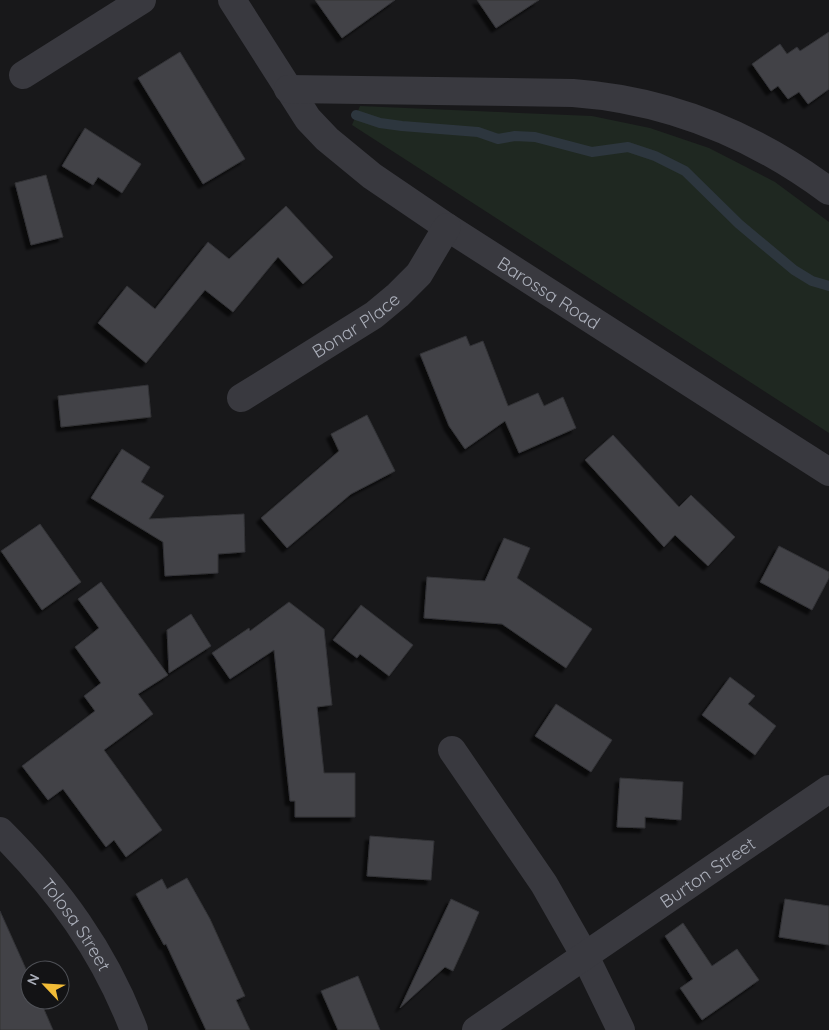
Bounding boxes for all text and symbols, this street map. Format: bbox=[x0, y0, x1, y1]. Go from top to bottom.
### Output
street label: Barossa Road bbox=[493, 251, 605, 334]
street label: Bonar Place bbox=[307, 287, 404, 363]
street label: Burton Street bbox=[655, 832, 759, 913]
street label: Tolosa Street bbox=[36, 873, 116, 975]
north arrow bbox=[20, 960, 70, 1010]
text: N bbox=[23, 971, 44, 988]

